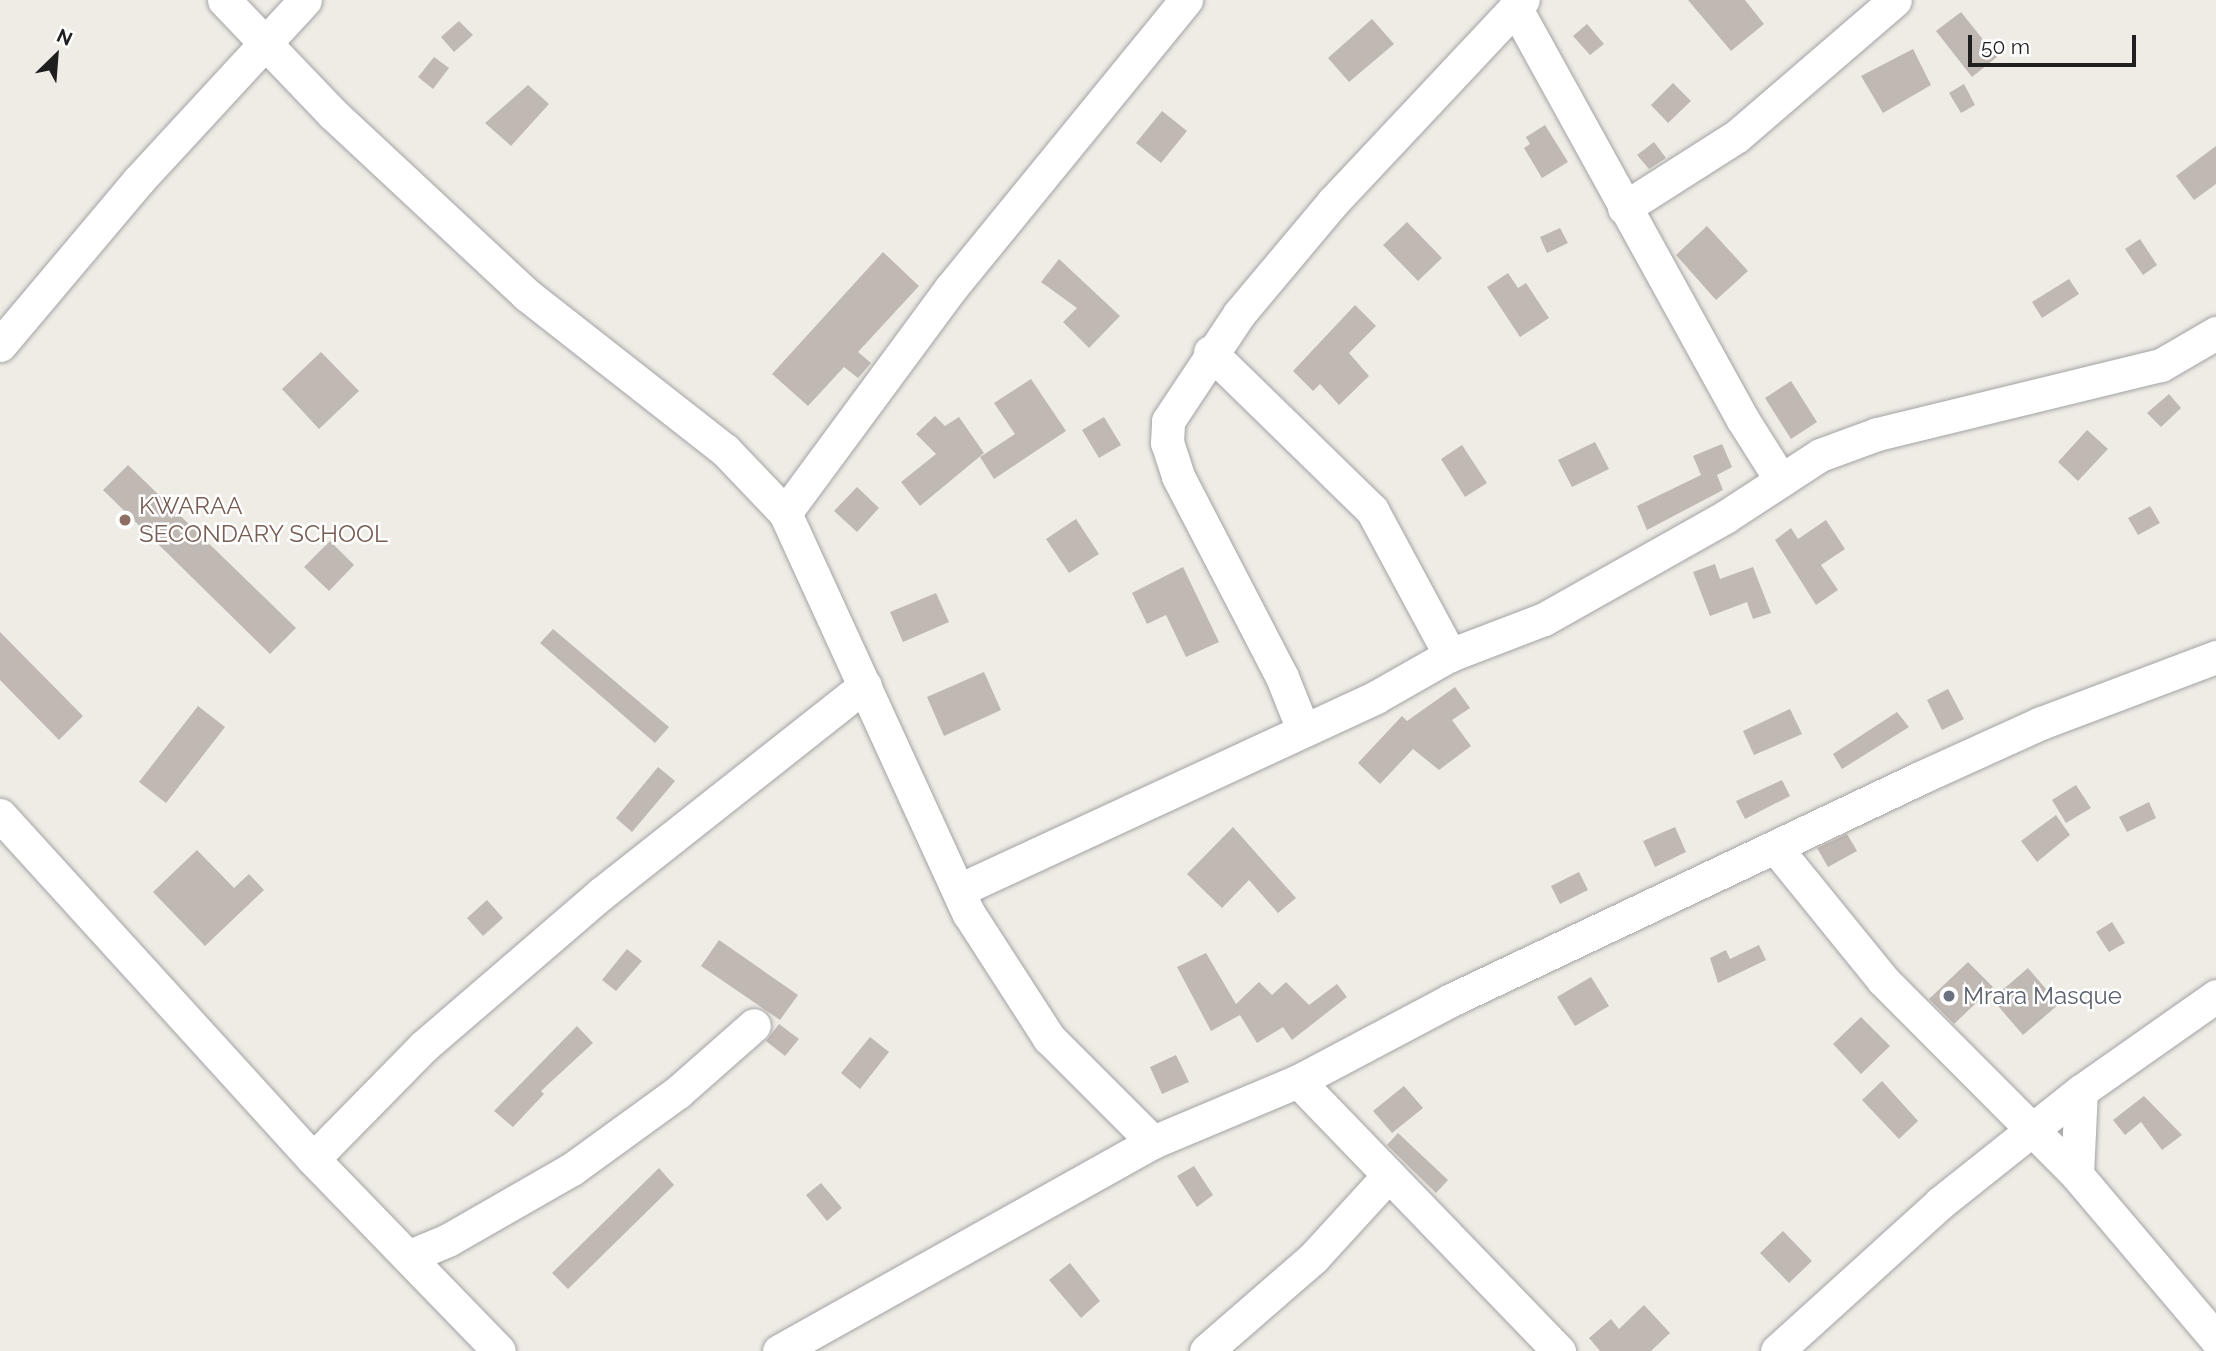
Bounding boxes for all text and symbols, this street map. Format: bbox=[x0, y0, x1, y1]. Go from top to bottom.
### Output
north arrow bbox=[21, 21, 91, 91]
scale bar bbox=[1971, 21, 2139, 65]
text: N bbox=[54, 24, 76, 50]
text: 50 m bbox=[1981, 34, 2030, 59]
place label: KWARAA SECONDARY SCHOOL bbox=[139, 492, 389, 548]
marker: KWARAA SECONDARY SCHOOL bbox=[117, 512, 133, 528]
place label: Mrara Masque bbox=[1963, 982, 2122, 1010]
marker: Mrara Masque bbox=[1941, 988, 1957, 1004]

